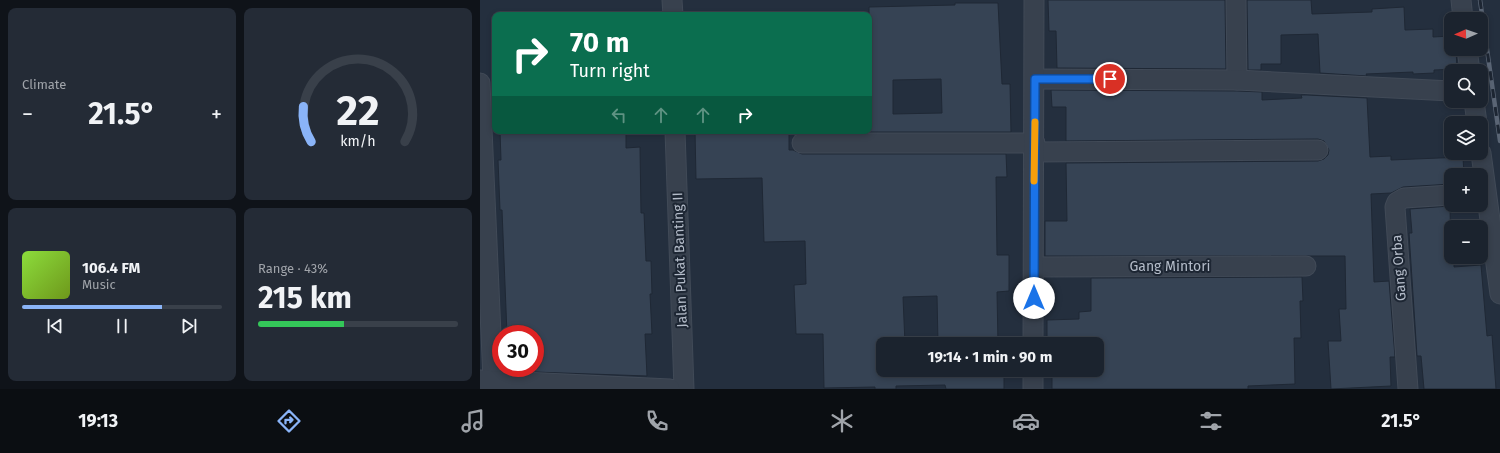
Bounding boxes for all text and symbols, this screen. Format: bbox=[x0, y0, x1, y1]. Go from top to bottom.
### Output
north arrow bbox=[1444, 12, 1488, 56]
map controls bbox=[1444, 12, 1488, 264]
text: 70 m bbox=[570, 26, 629, 59]
icon: right bbox=[504, 28, 556, 80]
text: Turn right bbox=[570, 60, 650, 82]
pin bbox=[1093, 62, 1127, 96]
button: search bbox=[1444, 64, 1488, 108]
icon: arrive bbox=[1099, 68, 1121, 90]
text: Climate bbox=[22, 77, 66, 92]
text: 22 bbox=[336, 86, 380, 136]
text: 21.5° bbox=[88, 96, 156, 132]
text: − bbox=[22, 101, 33, 128]
text: + bbox=[211, 101, 222, 128]
icon: left bbox=[608, 104, 630, 126]
icon: ahead bbox=[650, 104, 672, 126]
icon: ahead bbox=[692, 104, 714, 126]
icon: right bbox=[734, 104, 756, 126]
button: layers bbox=[1444, 116, 1488, 160]
text: km/h bbox=[340, 132, 376, 149]
button: + bbox=[1444, 168, 1488, 212]
street label: Jalan Pukat Banting II bbox=[669, 192, 691, 328]
button: − bbox=[1444, 220, 1488, 264]
street label: Gang Orba bbox=[1388, 234, 1410, 302]
street label: Gang Mintori bbox=[1129, 258, 1211, 275]
text: 106.4 FM bbox=[82, 259, 140, 277]
text: Range · 43% bbox=[258, 261, 328, 276]
text: Music bbox=[82, 277, 116, 292]
position arrow bbox=[1013, 277, 1055, 319]
text: 215 km bbox=[258, 280, 352, 316]
icon: previous bbox=[44, 315, 66, 337]
icon: pause bbox=[111, 315, 133, 337]
icon: next bbox=[178, 315, 200, 337]
speed limit sign: 30 bbox=[492, 325, 544, 377]
text: 19:14 · 1 min · 90 m bbox=[928, 348, 1052, 366]
icon: directions bbox=[275, 407, 303, 435]
icon: music bbox=[459, 407, 487, 435]
icon: phone bbox=[643, 407, 671, 435]
icon: climate bbox=[828, 407, 856, 435]
icon: car bbox=[1012, 407, 1040, 435]
icon: filters bbox=[1197, 407, 1225, 435]
text: 19:13 bbox=[78, 410, 118, 432]
text: 21.5° bbox=[1381, 410, 1422, 432]

